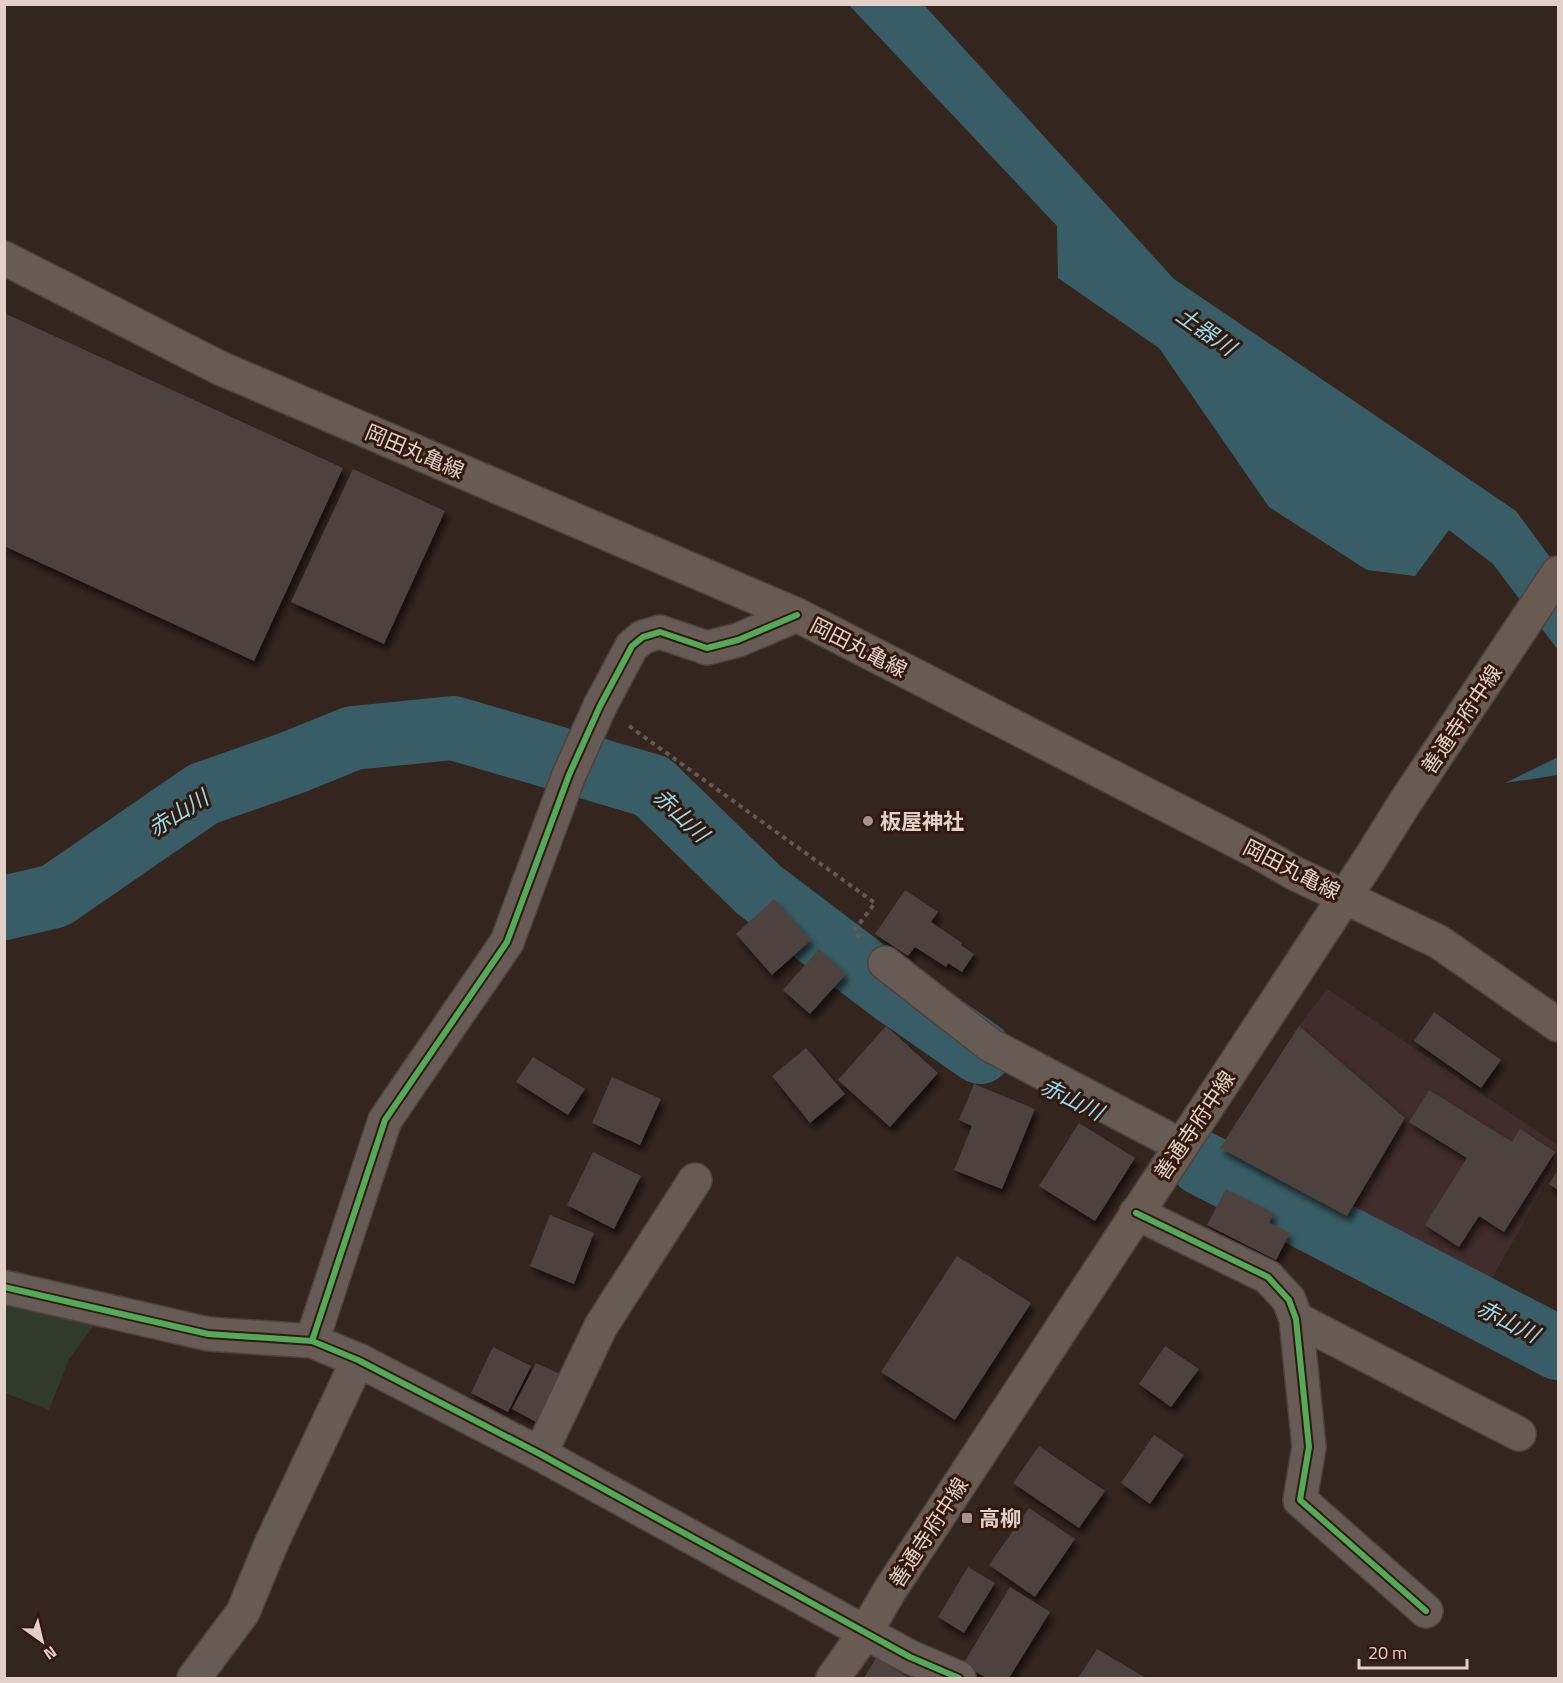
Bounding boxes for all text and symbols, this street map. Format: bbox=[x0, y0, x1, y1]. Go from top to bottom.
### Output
water label: 土器川 bbox=[1169, 298, 1244, 365]
street label: 岡田丸亀線 bbox=[360, 416, 470, 486]
street label: 岡田丸亀線 bbox=[805, 609, 913, 685]
street label: 善通寺府中線 bbox=[1413, 658, 1509, 780]
water label: 赤山川 bbox=[141, 780, 217, 845]
water label: 赤山川 bbox=[645, 780, 718, 851]
place label: 板屋神社 bbox=[880, 805, 964, 837]
marker: 板屋神社 bbox=[861, 814, 875, 828]
street label: 岡田丸亀線 bbox=[1238, 831, 1346, 907]
street label: 善通寺府中線 bbox=[1146, 1064, 1242, 1186]
water label: 赤山川 bbox=[1035, 1069, 1111, 1130]
water label: 赤山川 bbox=[1471, 1291, 1547, 1352]
street label: 善通寺府中線 bbox=[880, 1470, 976, 1594]
place label: 高柳 bbox=[979, 1502, 1021, 1534]
marker: 高柳 bbox=[960, 1511, 974, 1525]
north arrow bbox=[12, 1611, 72, 1671]
scale bar bbox=[1359, 1632, 1467, 1670]
text: 20 m bbox=[1368, 1639, 1407, 1666]
text: N bbox=[39, 1640, 62, 1666]

